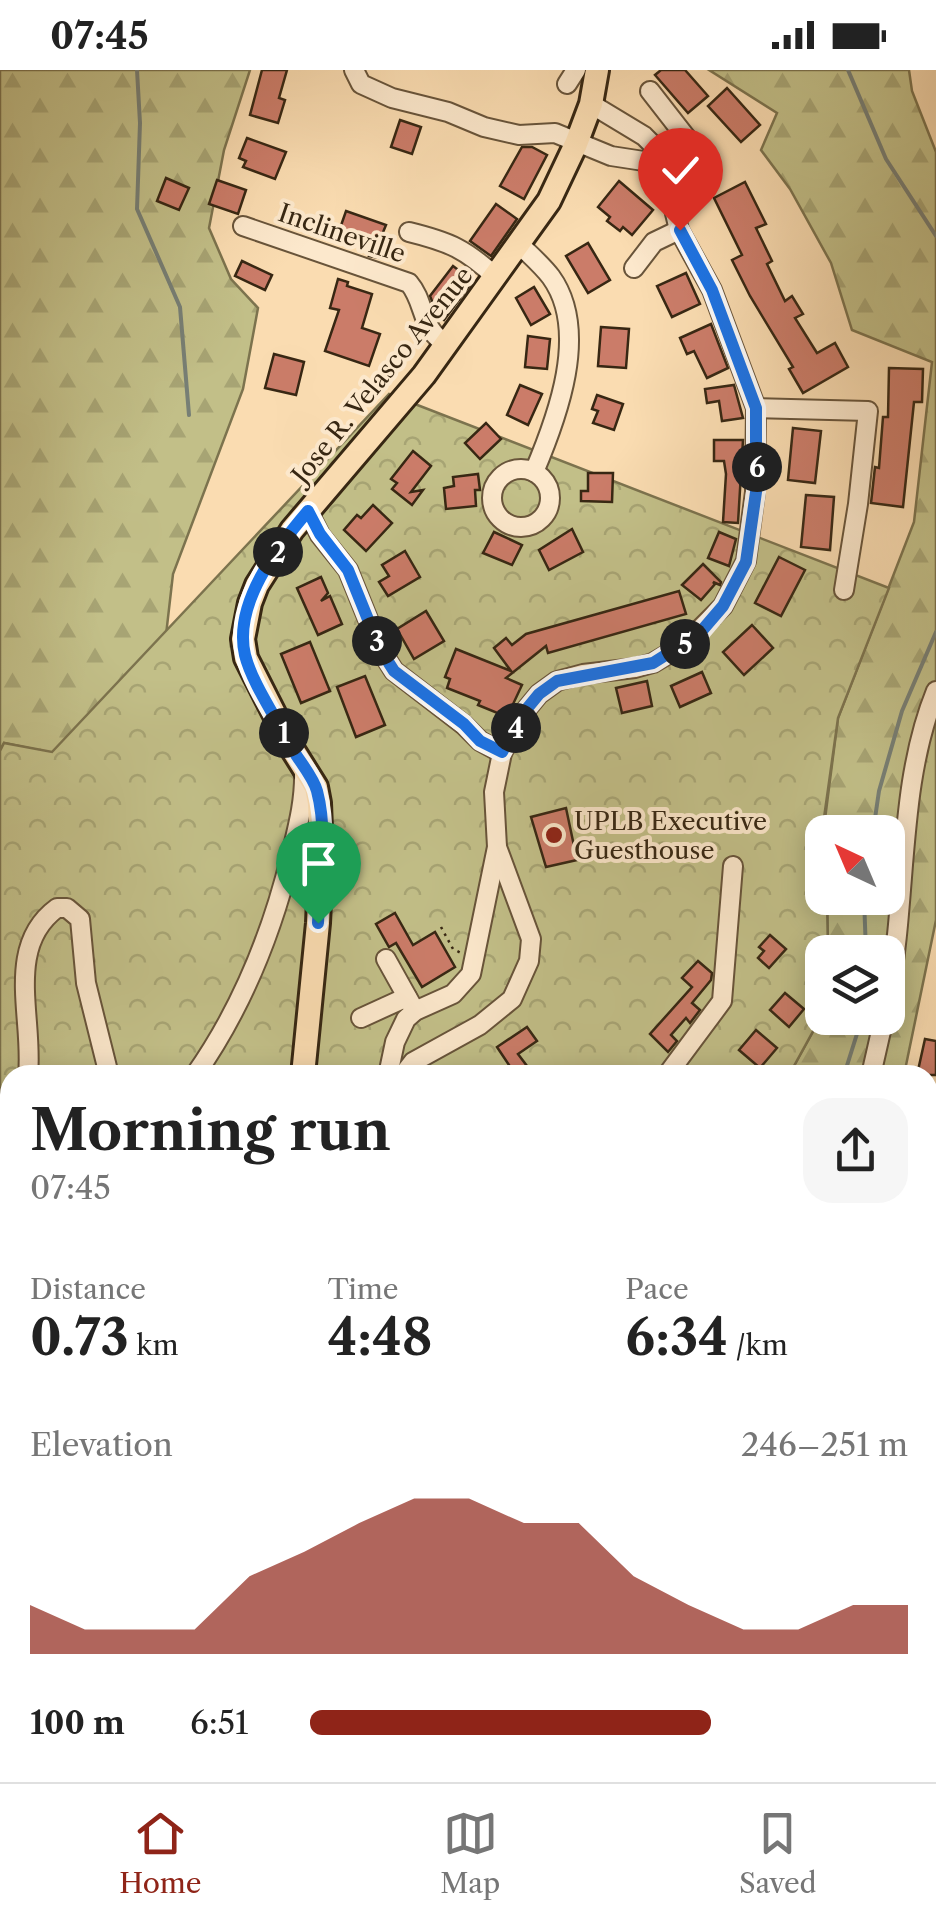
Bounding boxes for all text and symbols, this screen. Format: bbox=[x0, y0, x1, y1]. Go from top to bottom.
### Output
text: 07:45 bbox=[50, 12, 149, 59]
pin bbox=[638, 128, 723, 231]
icon: check bbox=[653, 143, 708, 198]
street label: Inclineville bbox=[274, 197, 409, 270]
street label: Jose R. Velasco Avenue bbox=[283, 260, 480, 493]
pin: 6 bbox=[732, 442, 782, 492]
text: 6 bbox=[749, 450, 765, 484]
pin: 2 bbox=[253, 527, 303, 577]
text: 2 bbox=[270, 535, 286, 569]
pin: 3 bbox=[352, 616, 402, 666]
pin: 5 bbox=[660, 619, 710, 669]
text: 3 bbox=[369, 624, 385, 658]
text: 5 bbox=[677, 627, 693, 661]
pin: 4 bbox=[491, 703, 541, 753]
pin: 1 bbox=[259, 708, 309, 758]
text: 4 bbox=[508, 711, 524, 745]
text: 1 bbox=[278, 716, 290, 750]
place label: UPLB Executive Guesthouse bbox=[574, 806, 767, 866]
north arrow bbox=[805, 815, 905, 915]
map controls bbox=[805, 815, 905, 1035]
pin bbox=[276, 821, 361, 924]
marker: UPLB Executive Guesthouse bbox=[543, 824, 565, 846]
icon: arrive bbox=[291, 836, 346, 891]
button: layers bbox=[805, 935, 905, 1035]
text: Morning run bbox=[30, 1097, 391, 1164]
button: share bbox=[803, 1098, 908, 1203]
text: 07:45 bbox=[30, 1168, 111, 1207]
text: Distance bbox=[30, 1272, 146, 1306]
text: Time bbox=[328, 1272, 398, 1306]
text: Pace bbox=[625, 1272, 689, 1306]
text: 0.73 bbox=[30, 1306, 129, 1368]
text: 4:48 bbox=[328, 1306, 433, 1368]
text: 6:34 bbox=[625, 1306, 728, 1368]
text: km bbox=[129, 1328, 179, 1362]
text: /km bbox=[728, 1328, 788, 1362]
text: Elevation bbox=[30, 1425, 173, 1464]
text: 246–251 m bbox=[741, 1425, 908, 1464]
text: 100 m bbox=[30, 1703, 125, 1742]
text: 6:51 bbox=[190, 1703, 249, 1742]
tab: Home bbox=[119, 1806, 202, 1900]
tab: Map bbox=[440, 1806, 500, 1900]
tab: Saved bbox=[739, 1806, 817, 1900]

